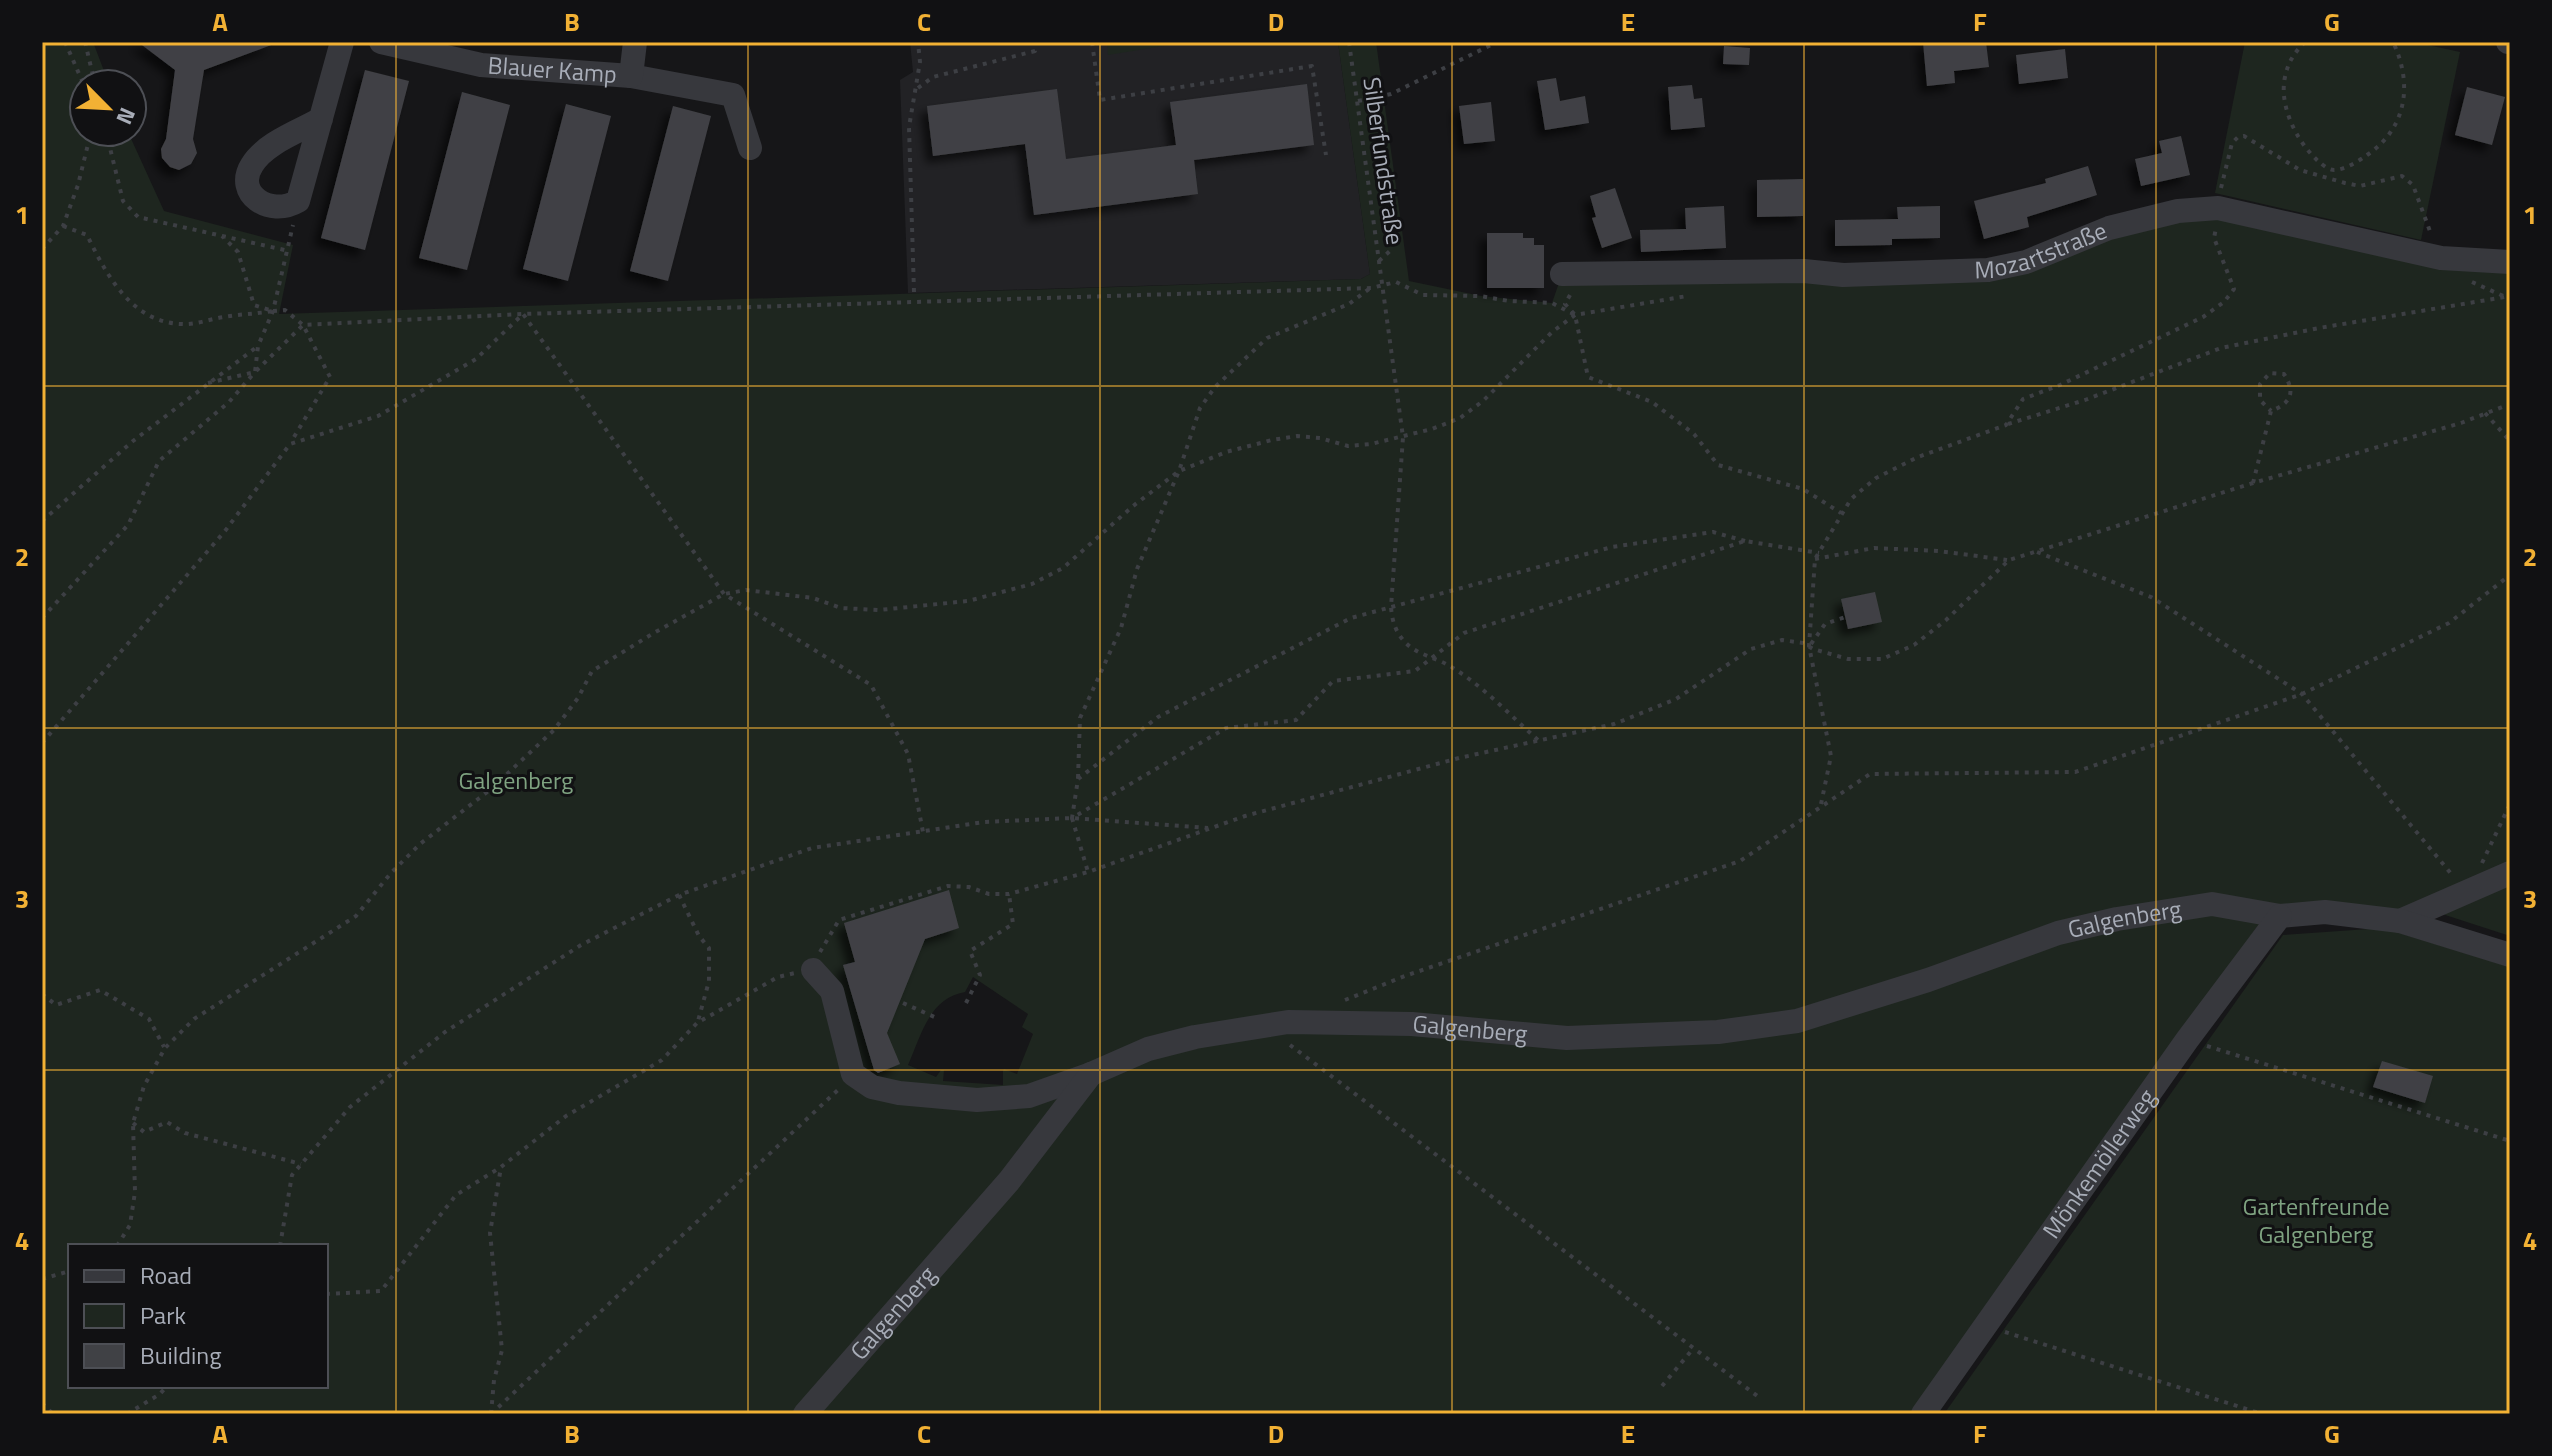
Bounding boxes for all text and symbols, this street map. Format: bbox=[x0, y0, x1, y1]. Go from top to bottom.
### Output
text: A bbox=[212, 2, 228, 41]
text: B bbox=[564, 2, 580, 41]
text: C bbox=[917, 2, 931, 41]
text: D bbox=[1268, 2, 1284, 41]
text: E bbox=[1621, 2, 1635, 41]
text: F bbox=[1973, 2, 1987, 41]
text: G bbox=[2324, 2, 2340, 41]
street label: Blauer Kamp bbox=[486, 47, 618, 92]
north arrow bbox=[68, 68, 148, 148]
street label: Silberfundstraße bbox=[1354, 75, 1414, 247]
text: N bbox=[108, 102, 145, 130]
text: 1 bbox=[15, 195, 29, 234]
text: 1 bbox=[2523, 195, 2537, 234]
street label: Mozartstraße bbox=[1974, 212, 2112, 287]
text: 2 bbox=[15, 537, 29, 576]
text: 2 bbox=[2523, 537, 2537, 576]
park label: Galgenberg bbox=[459, 762, 573, 798]
text: 3 bbox=[15, 879, 29, 918]
text: 3 bbox=[2523, 879, 2537, 918]
street label: Galgenberg bbox=[2064, 890, 2184, 947]
street label: Galgenberg bbox=[1411, 1005, 1529, 1051]
street label: Mönkemöllerweg bbox=[2033, 1081, 2164, 1246]
park label: Gartenfreunde Galgenberg bbox=[2242, 1188, 2390, 1252]
text: 4 bbox=[15, 1221, 29, 1260]
text: 4 bbox=[2523, 1221, 2537, 1260]
legend bbox=[68, 1244, 328, 1388]
text: Road bbox=[140, 1257, 192, 1293]
street label: Galgenberg bbox=[841, 1257, 944, 1368]
text: Park bbox=[140, 1297, 186, 1333]
text: Building bbox=[140, 1337, 222, 1373]
text: A bbox=[212, 1414, 228, 1453]
text: B bbox=[564, 1414, 580, 1453]
text: C bbox=[917, 1414, 931, 1453]
text: D bbox=[1268, 1414, 1284, 1453]
text: E bbox=[1621, 1414, 1635, 1453]
text: F bbox=[1973, 1414, 1987, 1453]
text: G bbox=[2324, 1414, 2340, 1453]

